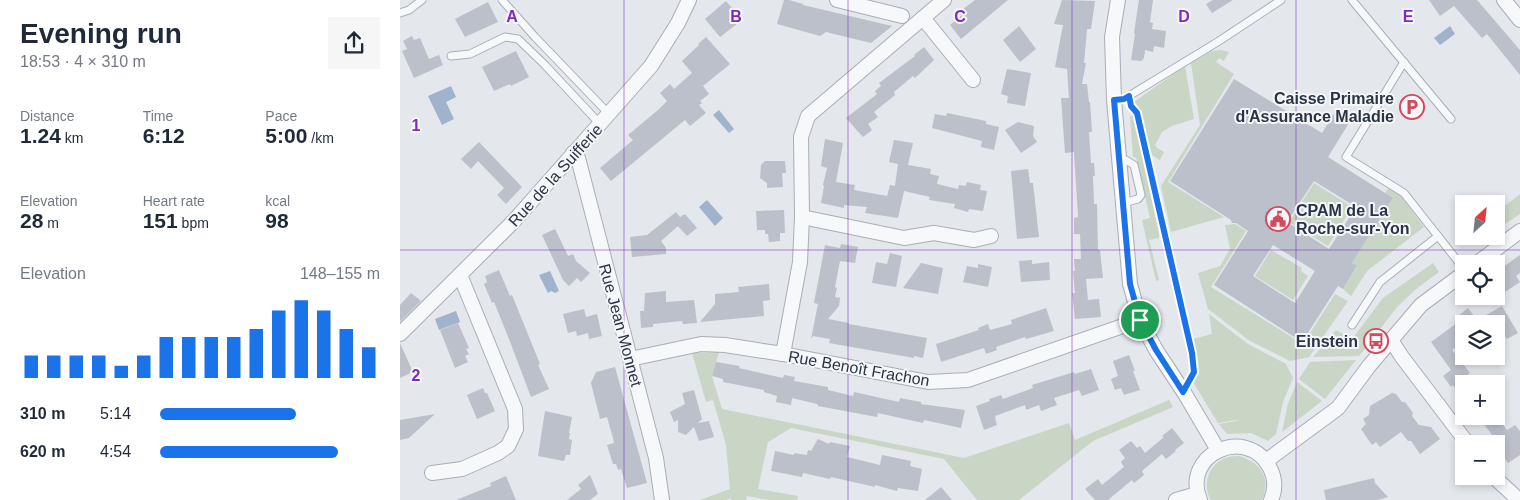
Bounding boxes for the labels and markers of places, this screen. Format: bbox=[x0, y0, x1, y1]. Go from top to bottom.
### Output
place label: Caisse Primaire d'Assurance Maladie bbox=[1235, 90, 1394, 125]
parking icon: Caisse Primaire d'Assurance Maladie bbox=[1399, 94, 1425, 120]
place label: CPAM de La Roche-sur-Yon bbox=[1296, 202, 1409, 237]
public building icon: CPAM de La Roche-sur-Yon bbox=[1265, 206, 1291, 232]
pin bbox=[1119, 299, 1161, 341]
bus stop icon: Einstein bbox=[1363, 328, 1389, 354]
place label: Einstein bbox=[1296, 333, 1358, 350]

